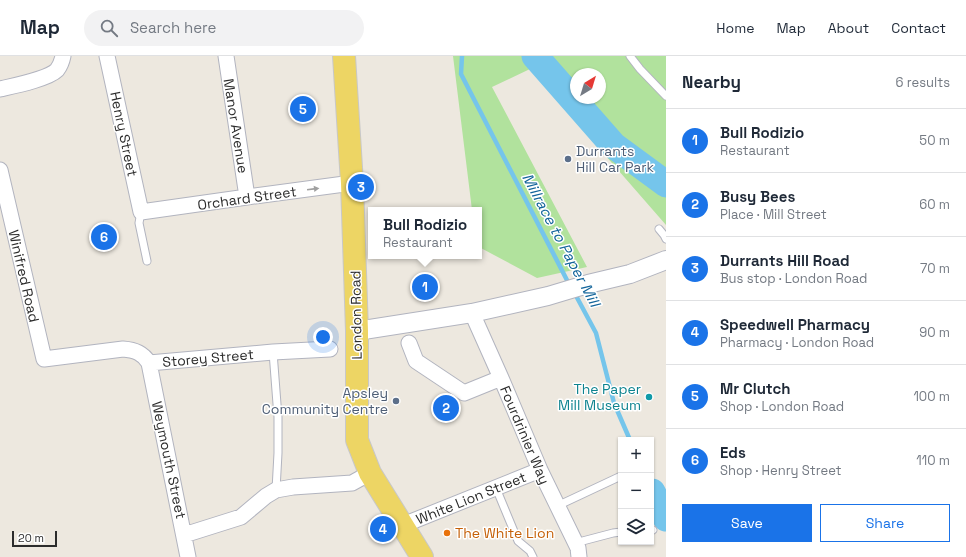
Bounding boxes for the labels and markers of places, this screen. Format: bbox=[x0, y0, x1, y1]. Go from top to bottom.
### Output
pin: 5 bbox=[290, 94, 316, 124]
place label: Durrants Hill Car Park bbox=[576, 142, 655, 176]
marker: Durrants Hill Car Park bbox=[563, 154, 573, 164]
pin: 3 bbox=[348, 172, 374, 202]
pin: 6 bbox=[91, 222, 117, 252]
pin: 1 bbox=[412, 272, 438, 302]
place label: The Paper Mill Museum bbox=[558, 380, 641, 414]
place label: Apsley Community Centre bbox=[262, 384, 388, 418]
marker: The Paper Mill Museum bbox=[644, 392, 654, 402]
pin: 2 bbox=[433, 393, 459, 423]
marker: Apsley Community Centre bbox=[391, 396, 401, 406]
pin: 4 bbox=[370, 514, 396, 544]
place label: The White Lion bbox=[455, 524, 554, 542]
marker: The White Lion bbox=[442, 528, 452, 538]

